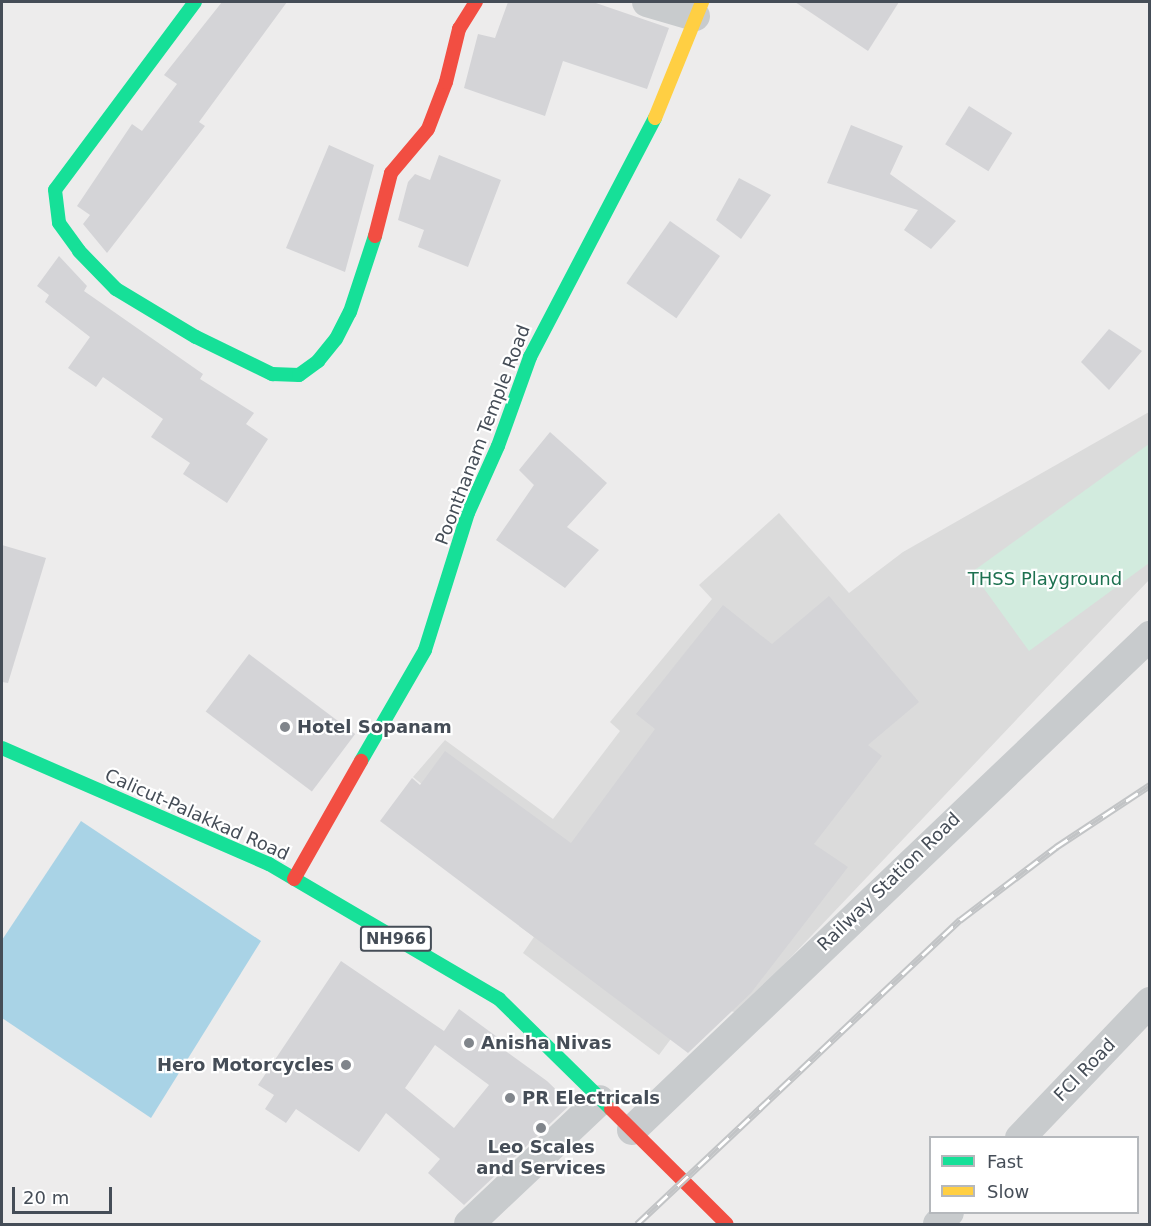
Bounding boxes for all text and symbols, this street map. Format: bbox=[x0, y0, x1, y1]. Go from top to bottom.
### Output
street label: Poonthanam Temple Road bbox=[431, 322, 535, 548]
park label: THSS Playground bbox=[968, 568, 1122, 590]
place label: Hotel Sopanam bbox=[297, 716, 452, 738]
marker: Hotel Sopanam bbox=[278, 720, 292, 734]
street label: Calicut-Palakkad Road bbox=[102, 765, 292, 865]
street label: Railway Station Road bbox=[813, 808, 965, 956]
road number: NH966 bbox=[358, 926, 434, 952]
place label: Anisha Nivas bbox=[481, 1032, 612, 1054]
street label: FCI Road bbox=[1050, 1034, 1120, 1106]
marker: Anisha Nivas bbox=[462, 1036, 476, 1050]
place label: Hero Motorcycles bbox=[157, 1054, 334, 1076]
marker: Hero Motorcycles bbox=[339, 1058, 353, 1072]
place label: PR Electricals bbox=[522, 1087, 660, 1109]
marker: PR Electricals bbox=[503, 1091, 517, 1105]
marker: Leo Scales and Services bbox=[534, 1121, 548, 1135]
legend bbox=[929, 1136, 1139, 1214]
place label: Leo Scales and Services bbox=[476, 1137, 606, 1180]
text: Fast bbox=[987, 1151, 1023, 1172]
scale bar bbox=[15, 1175, 116, 1213]
text: Slow bbox=[987, 1181, 1029, 1202]
text: 20 m bbox=[23, 1187, 69, 1208]

